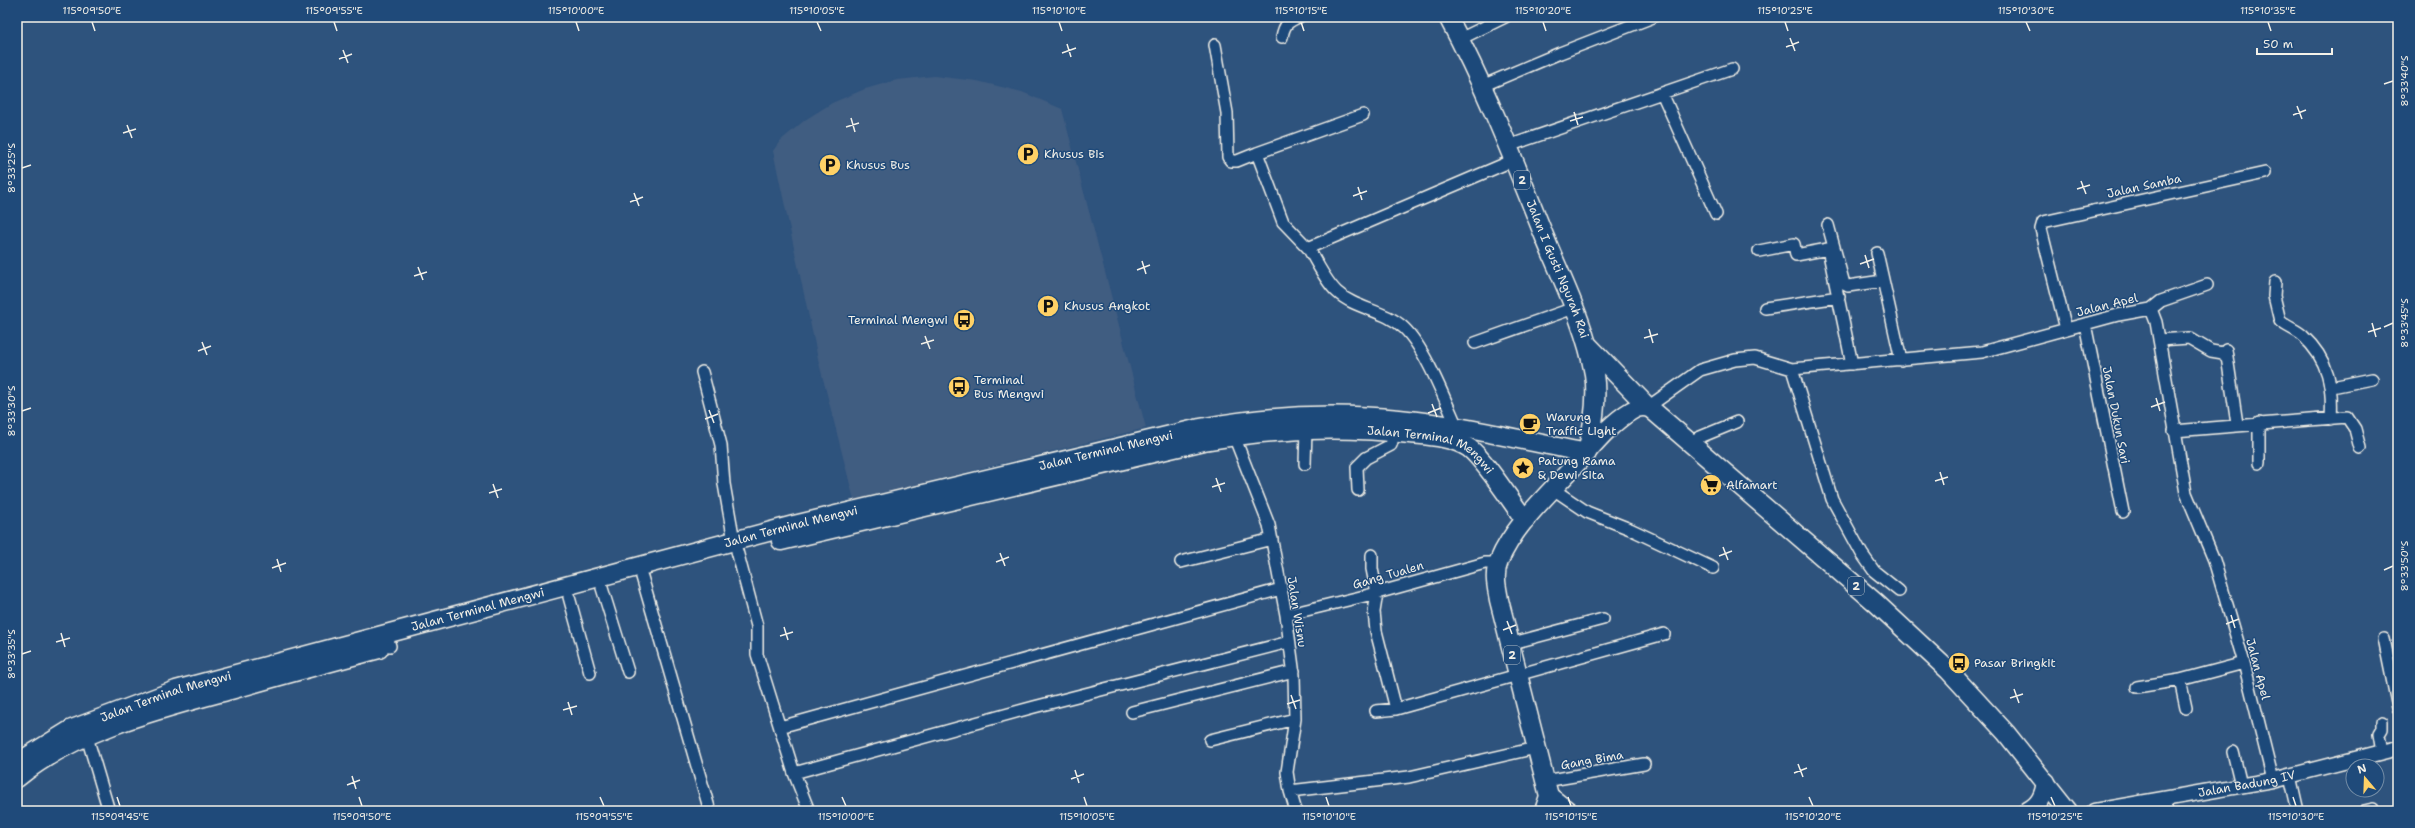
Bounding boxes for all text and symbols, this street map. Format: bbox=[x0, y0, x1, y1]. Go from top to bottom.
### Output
text: 115°09'50"E bbox=[63, 4, 121, 17]
text: 115°09'55"E bbox=[305, 4, 363, 17]
text: 115°10'00"E bbox=[548, 4, 604, 17]
text: 115°10'05"E bbox=[789, 4, 845, 17]
text: 115°10'10"E bbox=[1032, 4, 1086, 17]
text: 115°10'15"E bbox=[1274, 4, 1328, 17]
text: 115°10'20"E bbox=[1515, 4, 1571, 17]
text: 115°10'25"E bbox=[1757, 4, 1813, 17]
text: 115°10'30"E bbox=[1998, 4, 2054, 17]
text: 115°10'35"E bbox=[2240, 4, 2296, 17]
scale bar bbox=[2257, 30, 2332, 56]
text: 50 m bbox=[2263, 36, 2293, 52]
text: 8°33'40"S bbox=[2398, 55, 2411, 106]
parking icon: Khusus Bis bbox=[1015, 141, 1041, 167]
text: 8°33'25"S bbox=[5, 143, 18, 193]
place label: Khusus Bis bbox=[1044, 146, 1104, 162]
parking icon: Khusus Bus bbox=[817, 152, 843, 178]
place label: Khusus Bus bbox=[846, 157, 910, 173]
street label: Jalan Samba bbox=[2105, 170, 2183, 202]
road number: 2 bbox=[1514, 171, 1530, 189]
street label: Jalan I Gusti Ngurah Rai bbox=[1523, 197, 1593, 340]
street label: Jalan Apel bbox=[2075, 290, 2140, 320]
parking icon: Khusus Angkot bbox=[1035, 293, 1061, 319]
place label: Khusus Angkot bbox=[1064, 298, 1150, 314]
text: 8°33'45"S bbox=[2398, 298, 2411, 348]
bus stop icon: Terminal Mengwi bbox=[951, 307, 977, 333]
place label: Terminal Mengwi bbox=[848, 312, 948, 328]
street label: Jalan Dukun Sari bbox=[2099, 365, 2133, 465]
place label: Terminal Bus Mengwi bbox=[974, 372, 1044, 402]
bus stop icon: Terminal Bus Mengwi bbox=[946, 374, 972, 400]
text: 8°33'30"S bbox=[5, 385, 18, 436]
place label: Warung Traffic Light bbox=[1546, 409, 1617, 439]
cafe icon: Warung Traffic Light bbox=[1517, 411, 1543, 437]
street label: Jalan Terminal Mengwi bbox=[1367, 422, 1497, 477]
street label: Jalan Terminal Mengwi bbox=[1037, 427, 1174, 474]
place label: Patung Rama & Dewi Sita bbox=[1538, 453, 1616, 483]
place icon: Patung Rama & Dewi Sita bbox=[1510, 455, 1536, 481]
supermarket icon: Alfamart bbox=[1698, 472, 1724, 498]
place label: Alfamart bbox=[1726, 477, 1778, 493]
street label: Jalan Terminal Mengwi bbox=[722, 502, 859, 551]
text: 8°33'50"S bbox=[2398, 540, 2411, 591]
street label: Gang Tualen bbox=[1351, 557, 1425, 593]
street label: Jalan Wisnu bbox=[1284, 575, 1311, 649]
road number: 2 bbox=[1848, 577, 1864, 595]
street label: Jalan Terminal Mengwi bbox=[409, 584, 546, 635]
text: 8°33'35"S bbox=[5, 629, 18, 679]
street label: Jalan Apel bbox=[2242, 637, 2274, 702]
road number: 2 bbox=[1504, 646, 1520, 664]
bus stop icon: Pasar Bringkit bbox=[1946, 650, 1972, 676]
place label: Pasar Bringkit bbox=[1974, 655, 2056, 671]
street label: Jalan Terminal Mengwi bbox=[98, 668, 233, 726]
street label: Gang Bima bbox=[1559, 747, 1625, 773]
north arrow bbox=[2345, 758, 2385, 798]
text: N bbox=[2355, 760, 2369, 778]
street label: Jalan Badung IV bbox=[2197, 767, 2297, 801]
text: 115°09'45"E bbox=[91, 810, 149, 823]
text: 115°09'50"E bbox=[333, 810, 391, 823]
text: 115°09'55"E bbox=[575, 810, 633, 823]
text: 115°10'00"E bbox=[818, 810, 874, 823]
text: 115°10'05"E bbox=[1059, 810, 1115, 823]
text: 115°10'10"E bbox=[1302, 810, 1356, 823]
text: 115°10'15"E bbox=[1544, 810, 1598, 823]
text: 115°10'20"E bbox=[1785, 810, 1841, 823]
text: 115°10'25"E bbox=[2027, 810, 2083, 823]
text: 115°10'30"E bbox=[2268, 810, 2324, 823]

